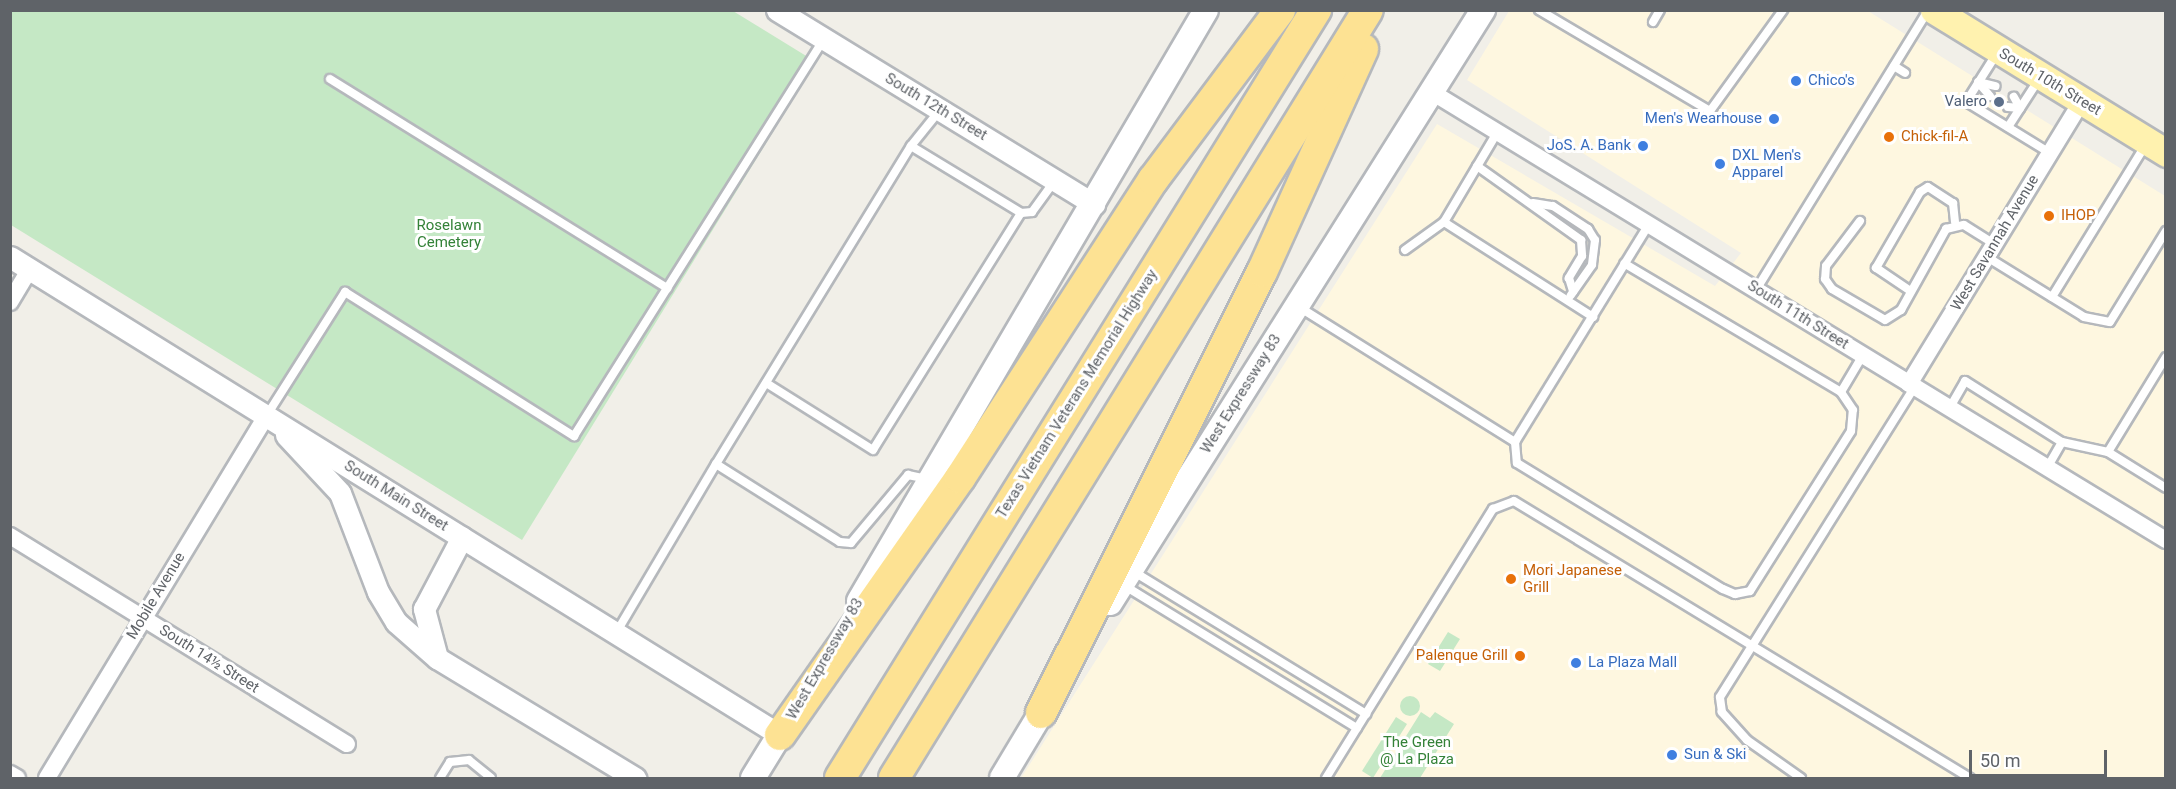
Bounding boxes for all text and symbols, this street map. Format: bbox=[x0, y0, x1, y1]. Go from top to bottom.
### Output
street label: South 10th Street bbox=[1996, 44, 2104, 120]
street label: South 12th Street bbox=[882, 69, 990, 145]
place label: Chico's bbox=[1808, 72, 1855, 90]
marker: Chico's bbox=[1789, 74, 1803, 88]
place label: Valero bbox=[1945, 93, 1987, 111]
marker: Valero bbox=[1992, 95, 2006, 109]
place label: Men's Wearhouse bbox=[1645, 110, 1762, 128]
marker: Men's Wearhouse bbox=[1767, 112, 1781, 126]
place label: Chick-fil-A bbox=[1901, 128, 1968, 146]
marker: Chick-fil-A bbox=[1882, 130, 1896, 144]
place label: JoS. A. Bank bbox=[1547, 137, 1631, 155]
marker: JoS. A. Bank bbox=[1636, 139, 1650, 153]
place label: DXL Men's Apparel bbox=[1732, 146, 1801, 181]
marker: DXL Men's Apparel bbox=[1713, 157, 1727, 171]
street label: West Savannah Avenue bbox=[1947, 172, 2043, 314]
place label: IHOP bbox=[2061, 207, 2096, 225]
marker: IHOP bbox=[2042, 209, 2056, 223]
park label: Roselawn Cemetery bbox=[417, 216, 481, 251]
street label: Texas Vietnam Veterans Memorial Highway bbox=[993, 266, 1161, 522]
street label: South 11th Street bbox=[1744, 277, 1852, 353]
street label: West Expressway 83 bbox=[1197, 331, 1285, 457]
street label: South Main Street bbox=[341, 457, 451, 535]
street label: Mobile Avenue bbox=[123, 549, 189, 643]
place label: Mori Japanese Grill bbox=[1523, 561, 1622, 596]
marker: Mori Japanese Grill bbox=[1504, 572, 1518, 586]
street label: West Expressway 83 bbox=[783, 595, 867, 723]
street label: South 14½ Street bbox=[156, 621, 262, 697]
place label: Palenque Grill bbox=[1416, 647, 1508, 665]
marker: Palenque Grill bbox=[1513, 649, 1527, 663]
place label: La Plaza Mall bbox=[1588, 654, 1677, 672]
marker: La Plaza Mall bbox=[1569, 656, 1583, 670]
park label: The Green @ La Plaza bbox=[1380, 733, 1454, 768]
scale bar bbox=[1972, 738, 2110, 776]
place label: Sun & Ski bbox=[1684, 746, 1746, 764]
marker: Sun & Ski bbox=[1665, 748, 1679, 762]
text: 50 m bbox=[1980, 750, 2020, 771]

